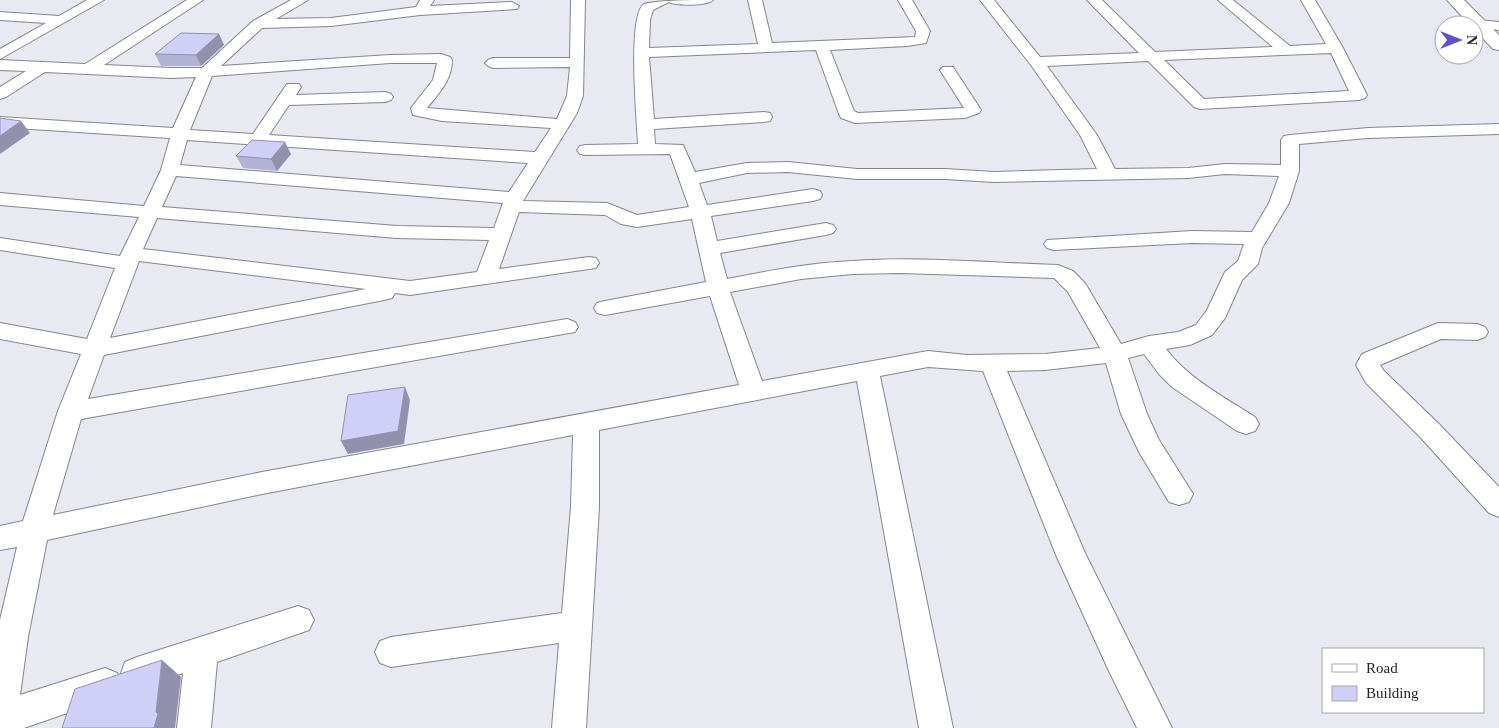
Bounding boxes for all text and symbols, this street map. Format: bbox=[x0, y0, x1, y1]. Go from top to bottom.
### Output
north arrow bbox=[1434, 15, 1484, 65]
text: N bbox=[1464, 35, 1479, 45]
legend bbox=[1322, 648, 1484, 713]
text: Road bbox=[1366, 660, 1398, 676]
text: Building bbox=[1366, 685, 1419, 701]

